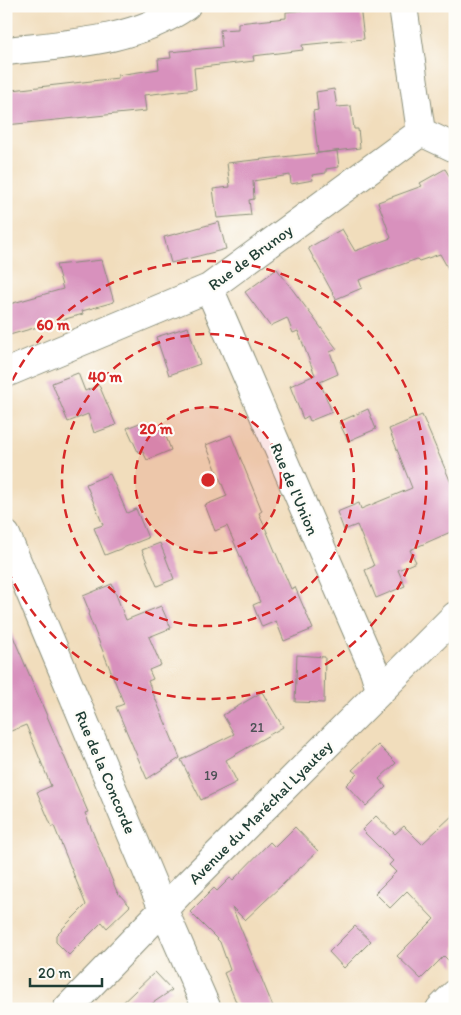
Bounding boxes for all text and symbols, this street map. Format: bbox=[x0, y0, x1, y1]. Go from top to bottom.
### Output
street label: Rue de Brunoy bbox=[204, 220, 297, 294]
text: 60 m bbox=[36, 316, 70, 334]
text: 40 m bbox=[88, 368, 123, 386]
text: 20 m bbox=[139, 420, 173, 438]
street label: Rue de l'Union bbox=[267, 440, 322, 538]
centre of rings bbox=[199, 471, 217, 489]
street label: Rue de la Concorde bbox=[71, 708, 140, 837]
house number: 21 bbox=[250, 719, 264, 736]
street label: Avenue du Maréchal Lyautey bbox=[185, 736, 336, 888]
house number: 19 bbox=[204, 767, 218, 784]
scale bar bbox=[30, 955, 102, 987]
text: 20 m bbox=[38, 964, 72, 982]

